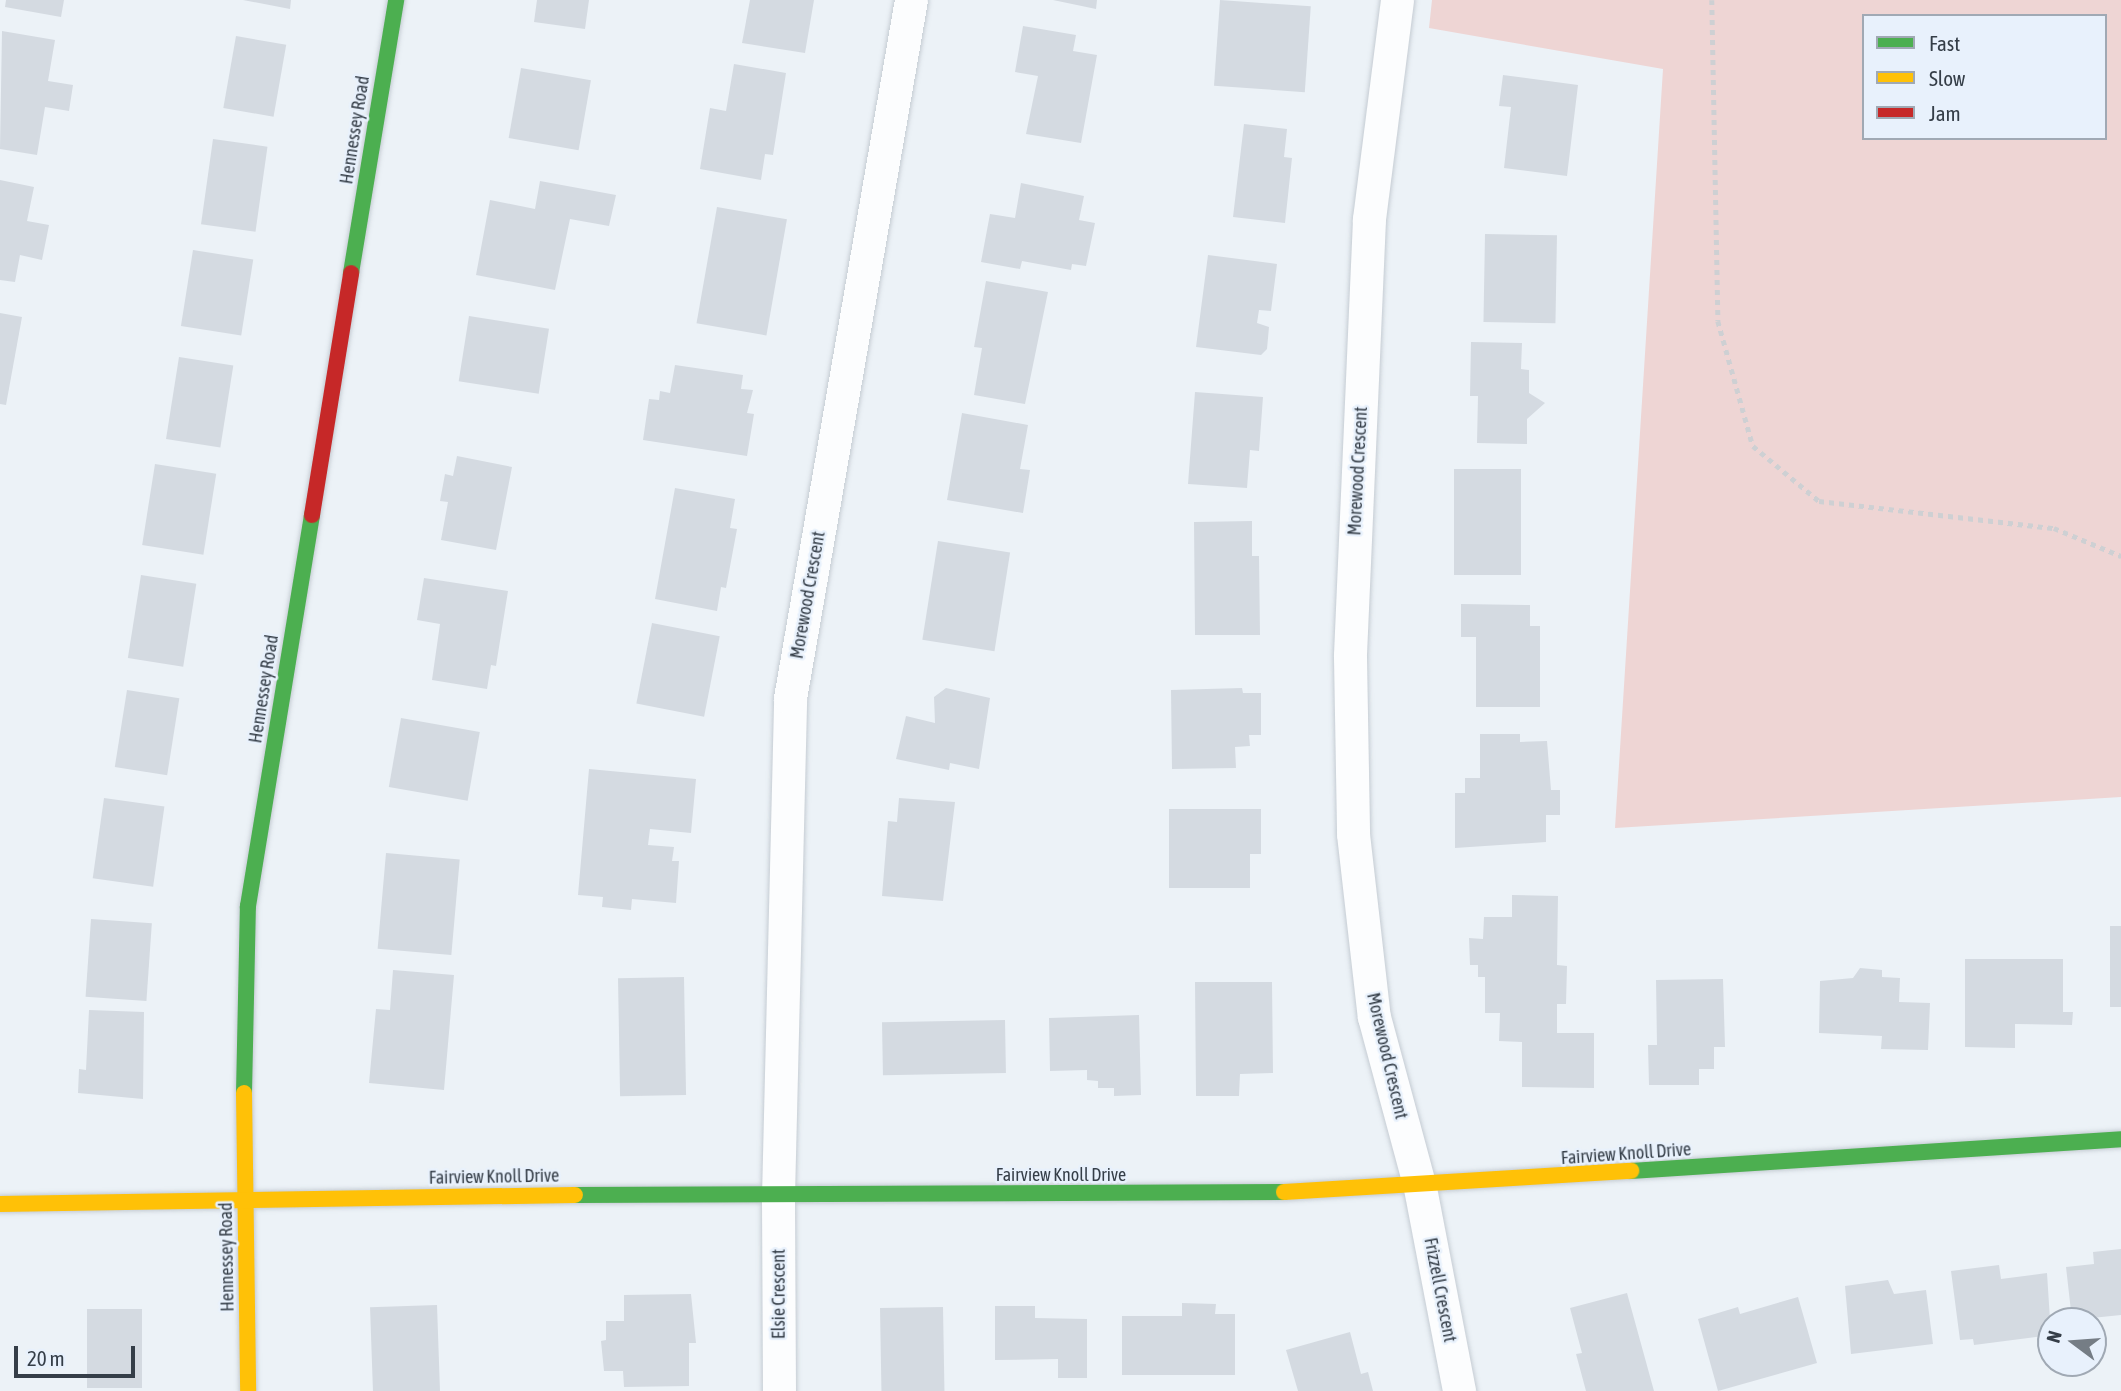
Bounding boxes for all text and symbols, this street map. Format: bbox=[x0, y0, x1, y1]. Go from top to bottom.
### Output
legend bbox=[1862, 14, 2107, 140]
text: Fast bbox=[1929, 31, 1960, 55]
text: Slow bbox=[1929, 66, 1965, 90]
street label: Hennessey Road bbox=[336, 74, 374, 186]
text: Jam bbox=[1929, 101, 1961, 125]
street label: Morewood Crescent bbox=[1344, 406, 1372, 536]
street label: Morewood Crescent bbox=[786, 530, 830, 660]
street label: Hennessey Road bbox=[245, 633, 283, 745]
street label: Morewood Crescent bbox=[1362, 991, 1412, 1121]
street label: Fairview Knoll Drive bbox=[1560, 1139, 1692, 1169]
street label: Fairview Knoll Drive bbox=[996, 1164, 1126, 1186]
street label: Fairview Knoll Drive bbox=[429, 1165, 559, 1189]
street label: Hennessey Road bbox=[215, 1202, 239, 1312]
street label: Frizzell Crescent bbox=[1419, 1236, 1461, 1344]
street label: Elsie Crescent bbox=[768, 1249, 790, 1339]
north arrow bbox=[2037, 1307, 2107, 1377]
text: N bbox=[2042, 1328, 2066, 1345]
scale bar bbox=[18, 1332, 138, 1376]
text: 20 m bbox=[27, 1346, 65, 1370]

